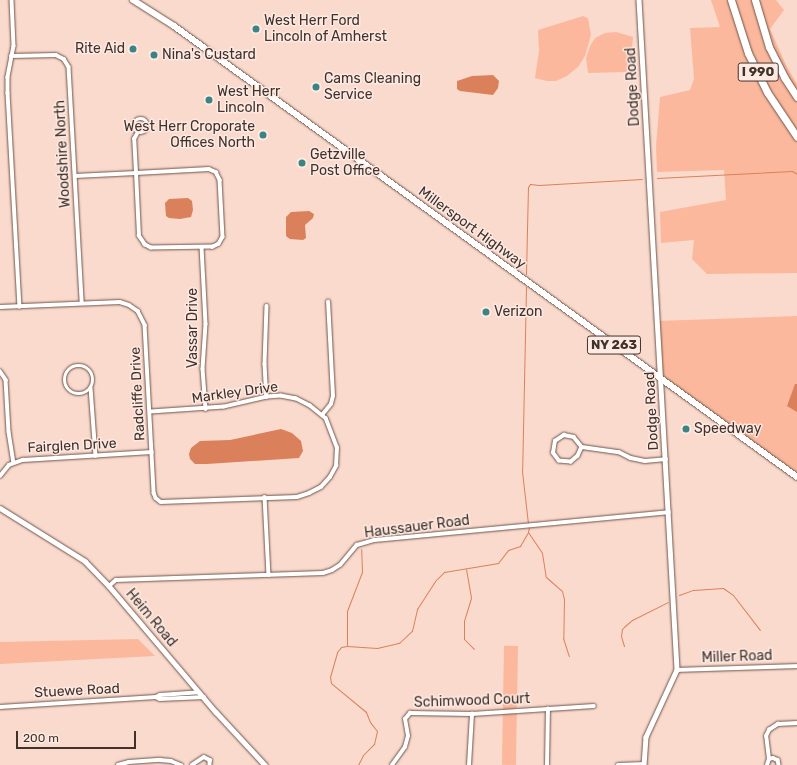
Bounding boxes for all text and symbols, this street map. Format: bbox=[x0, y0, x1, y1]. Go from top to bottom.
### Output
place label: West Herr Ford Lincoln of Amherst bbox=[264, 13, 388, 46]
marker: West Herr Ford Lincoln of Amherst bbox=[251, 24, 261, 34]
place label: Rite Aid bbox=[75, 41, 125, 57]
marker: Rite Aid bbox=[128, 44, 138, 54]
place label: Nina's Custard bbox=[162, 47, 256, 63]
street label: Dodge Road bbox=[623, 47, 643, 127]
marker: Nina's Custard bbox=[149, 50, 159, 60]
road number: I 990 bbox=[737, 61, 779, 83]
place label: Cams Cleaning Service bbox=[324, 71, 421, 104]
marker: Cams Cleaning Service bbox=[311, 82, 321, 92]
place label: West Herr Lincoln bbox=[217, 84, 280, 116]
marker: West Herr Lincoln bbox=[204, 95, 214, 105]
street label: Woodshire North bbox=[52, 100, 74, 208]
place label: West Herr Croporate Offices North bbox=[123, 119, 255, 152]
marker: West Herr Croporate Offices North bbox=[258, 130, 268, 140]
place label: Getzville Post Office bbox=[310, 147, 380, 180]
marker: Getzville Post Office bbox=[297, 158, 307, 168]
street label: Millersport Highway bbox=[415, 183, 529, 273]
street label: Vassar Drive bbox=[185, 288, 201, 368]
place label: Verizon bbox=[494, 304, 543, 320]
marker: Verizon bbox=[481, 307, 491, 317]
road number: NY 263 bbox=[586, 334, 642, 356]
street label: Radcliffe Drive bbox=[127, 347, 149, 441]
street label: Dodge Road bbox=[642, 371, 662, 451]
street label: Markley Drive bbox=[191, 379, 279, 407]
place label: Speedway bbox=[694, 421, 761, 437]
marker: Speedway bbox=[681, 424, 691, 434]
street label: Fairglen Drive bbox=[27, 435, 117, 457]
street label: Haussauer Road bbox=[363, 512, 471, 542]
street label: Heim Road bbox=[122, 586, 180, 650]
street label: Miller Road bbox=[701, 647, 773, 667]
street label: Stuewe Road bbox=[34, 680, 120, 702]
street label: Schimwood Court bbox=[414, 691, 530, 711]
scale bar bbox=[18, 723, 138, 749]
text: 200 m bbox=[23, 731, 59, 745]

